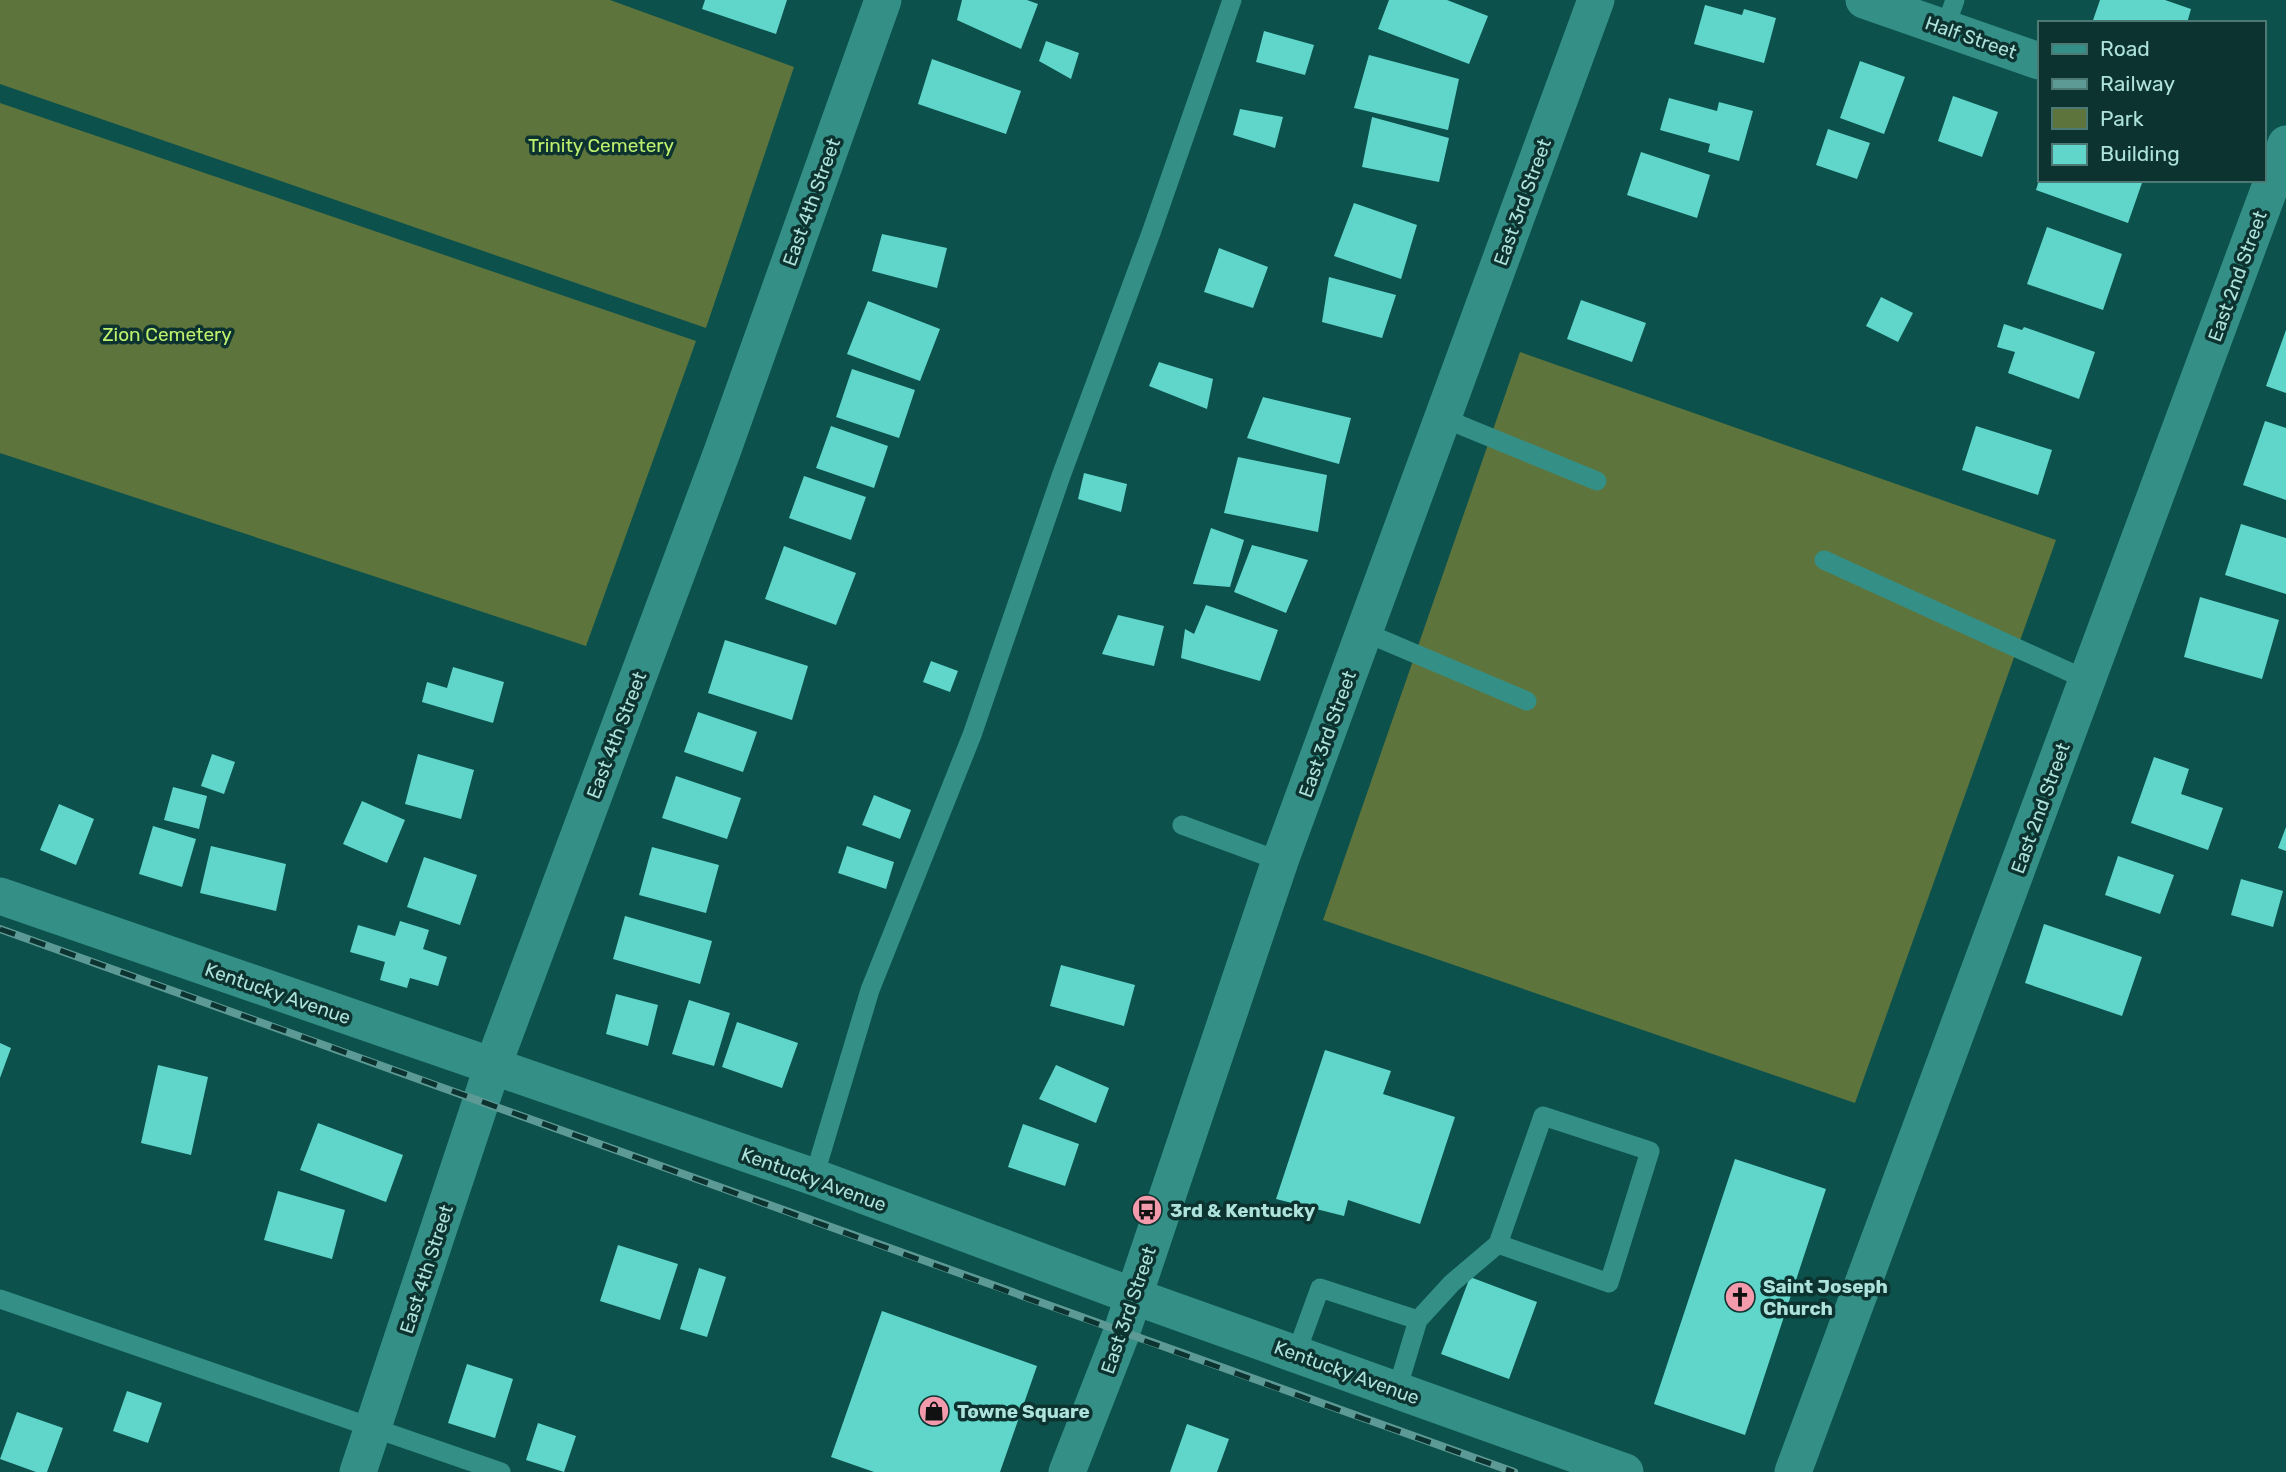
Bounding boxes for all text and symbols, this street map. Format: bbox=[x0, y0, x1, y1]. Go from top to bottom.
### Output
street label: Half Street bbox=[1922, 11, 2020, 64]
legend bbox=[2038, 21, 2265, 182]
text: Road bbox=[2100, 36, 2150, 61]
text: Railway bbox=[2100, 71, 2175, 96]
text: Park bbox=[2100, 106, 2144, 131]
park label: Trinity Cemetery bbox=[528, 134, 674, 157]
street label: East 4th Street bbox=[778, 135, 845, 269]
street label: East 3rd Street bbox=[1489, 135, 1556, 269]
text: Building bbox=[2100, 141, 2180, 166]
street label: East 2nd Street bbox=[2203, 207, 2272, 345]
park label: Zion Cemetery bbox=[102, 323, 232, 346]
street label: East 3rd Street bbox=[1294, 667, 1361, 801]
street label: East 4th Street bbox=[582, 668, 651, 802]
street label: East 2nd Street bbox=[2006, 739, 2075, 877]
street label: Kentucky Avenue bbox=[202, 958, 354, 1029]
street label: Kentucky Avenue bbox=[738, 1143, 890, 1216]
bus stop icon: 3rd & Kentucky bbox=[1130, 1193, 1164, 1227]
place label: 3rd & Kentucky bbox=[1170, 1199, 1316, 1222]
street label: East 4th Street bbox=[395, 1201, 458, 1337]
street label: East 3rd Street bbox=[1096, 1243, 1161, 1377]
place label: Saint Joseph Church bbox=[1763, 1275, 1888, 1320]
church icon: Saint Joseph Church bbox=[1723, 1280, 1757, 1314]
street label: Kentucky Avenue bbox=[1271, 1336, 1423, 1409]
shop icon: Towne Square bbox=[917, 1394, 951, 1428]
place label: Towne Square bbox=[957, 1400, 1090, 1423]

